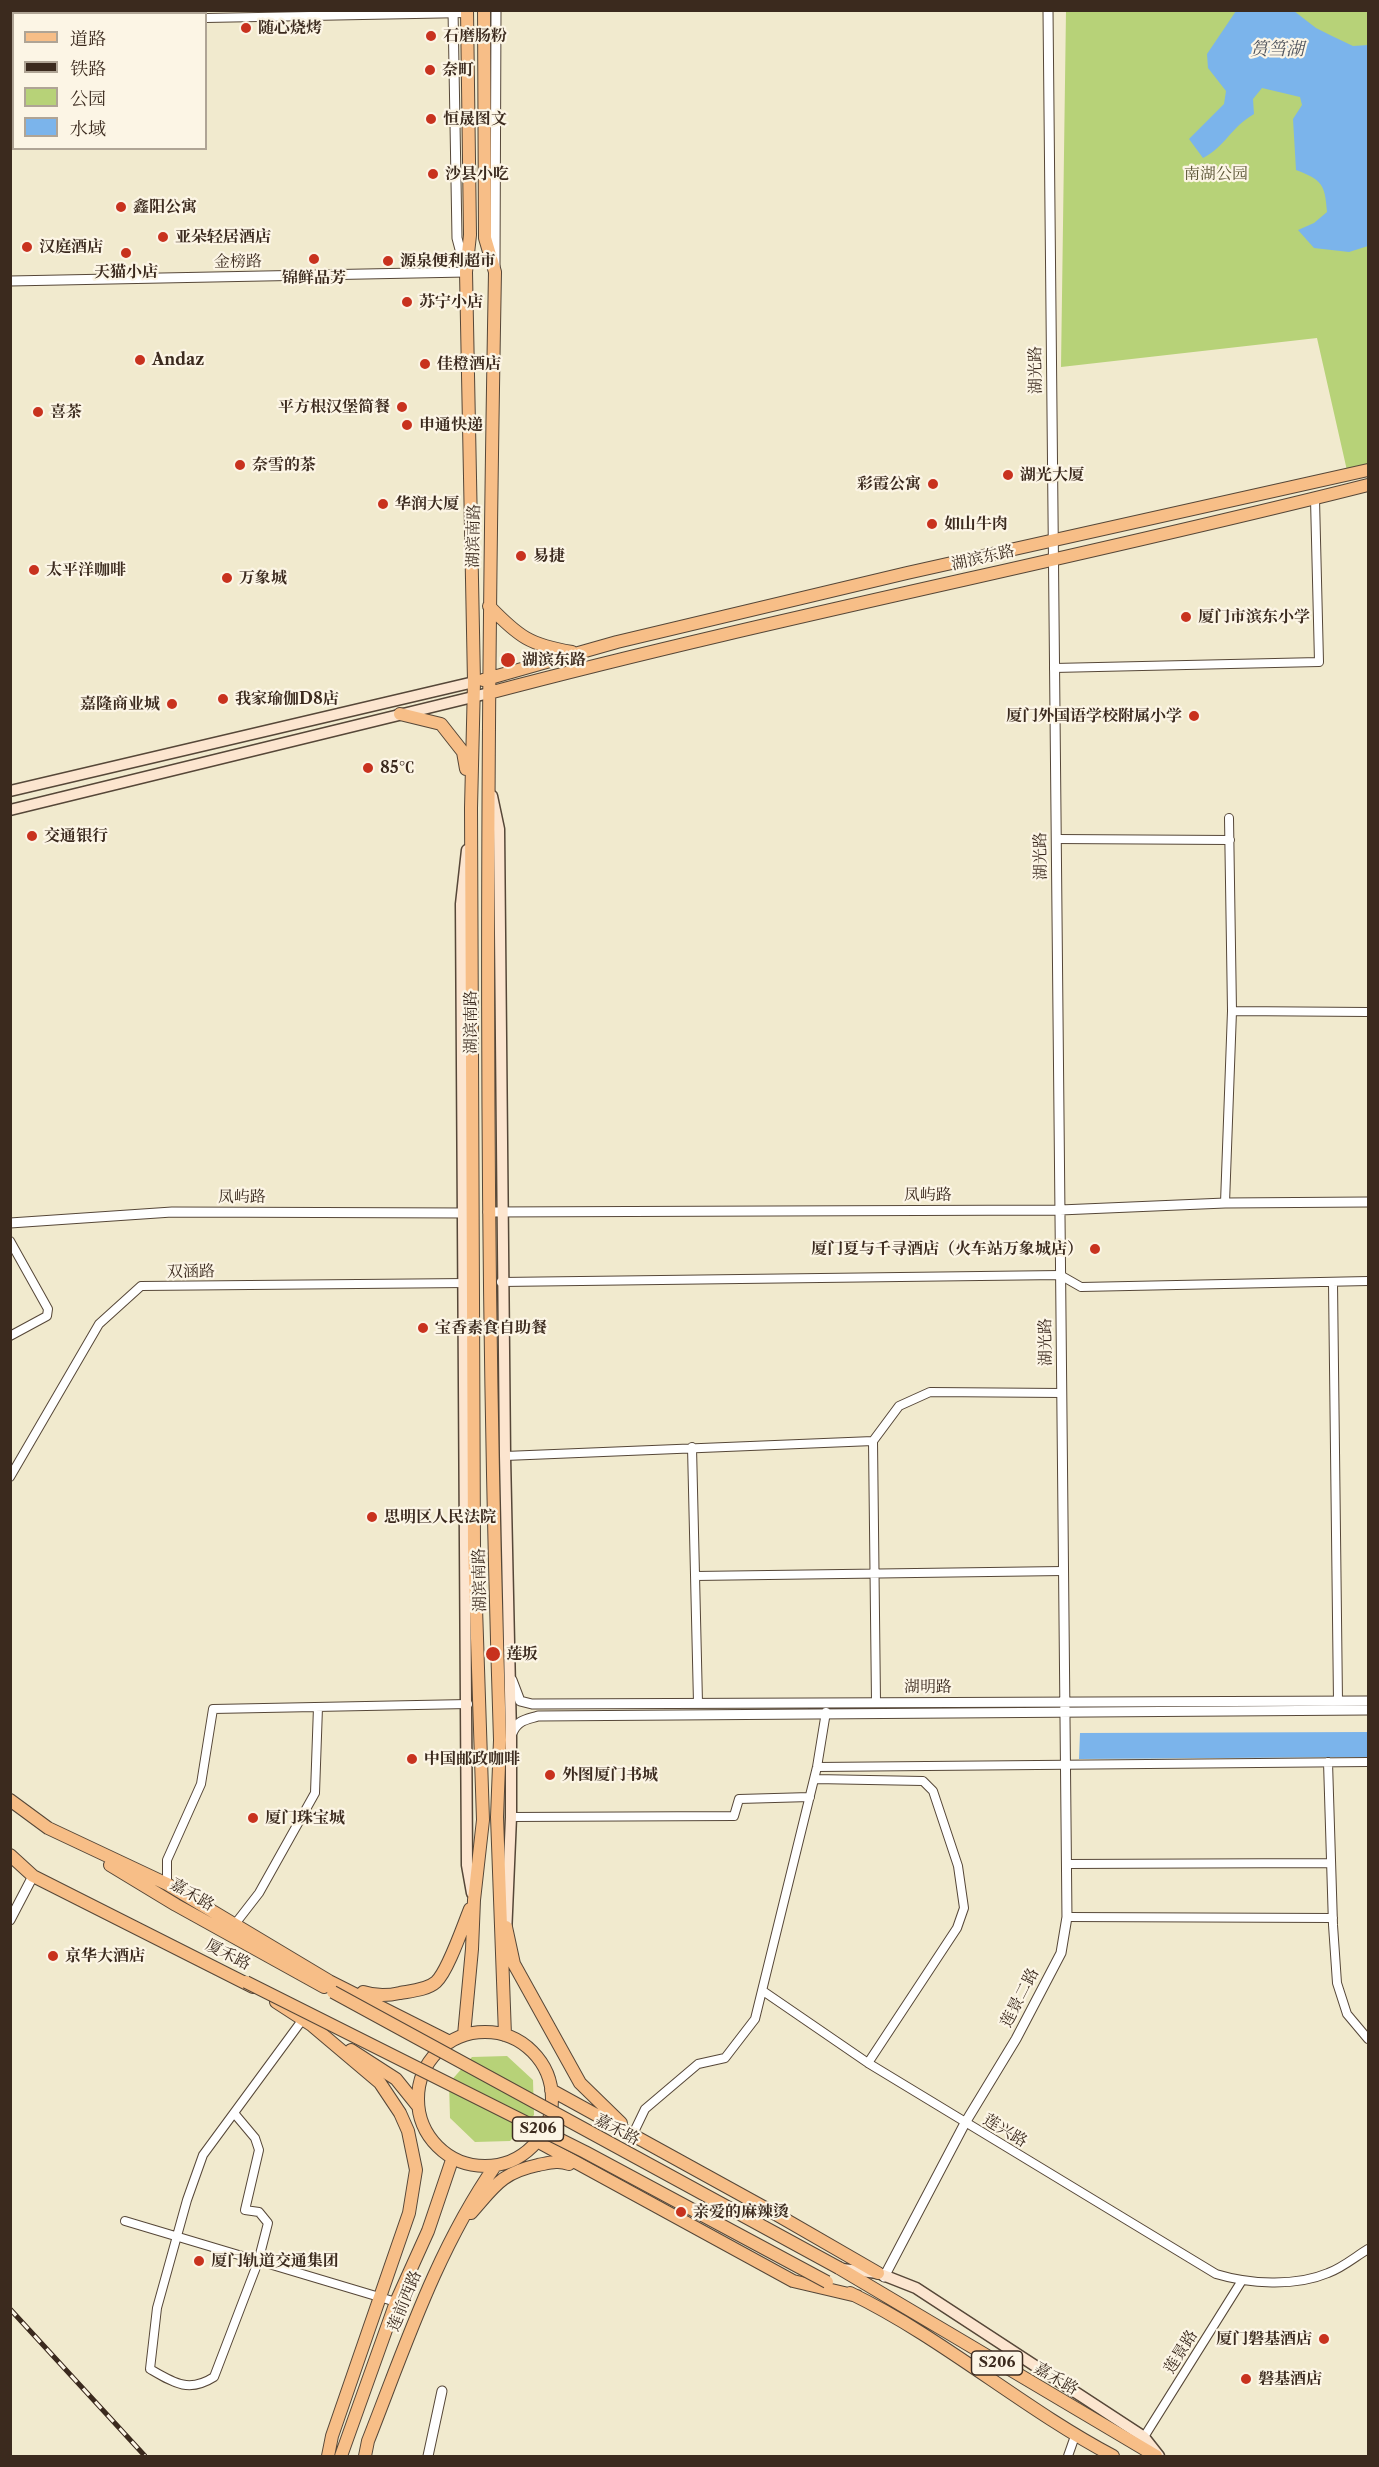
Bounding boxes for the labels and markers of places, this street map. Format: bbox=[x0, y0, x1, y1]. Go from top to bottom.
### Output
place label: 随心烧烤 bbox=[258, 18, 322, 38]
marker: 随心烧烤 bbox=[239, 21, 253, 35]
place label: 石磨肠粉 bbox=[443, 26, 507, 46]
marker: 石磨肠粉 bbox=[424, 29, 438, 43]
place label: 奈町 bbox=[442, 60, 474, 80]
marker: 奈町 bbox=[423, 63, 437, 77]
place label: 恒晟图文 bbox=[443, 109, 507, 129]
marker: 恒晟图文 bbox=[424, 112, 438, 126]
place label: 沙县小吃 bbox=[445, 164, 509, 184]
marker: 沙县小吃 bbox=[426, 167, 440, 181]
place label: 鑫阳公寓 bbox=[133, 197, 197, 217]
marker: 鑫阳公寓 bbox=[114, 200, 128, 214]
place label: 亚朵轻居酒店 bbox=[175, 227, 271, 247]
marker: 亚朵轻居酒店 bbox=[156, 230, 170, 244]
place label: 汉庭酒店 bbox=[39, 237, 103, 257]
marker: 汉庭酒店 bbox=[20, 240, 34, 254]
marker: 天猫小店 bbox=[119, 246, 133, 260]
place label: 源泉便利超市 bbox=[400, 251, 496, 271]
marker: 锦鲜品芳 bbox=[307, 252, 321, 266]
marker: 源泉便利超市 bbox=[381, 254, 395, 268]
place label: 天猫小店 bbox=[94, 262, 158, 282]
place label: 锦鲜品芳 bbox=[282, 268, 346, 288]
place label: 苏宁小店 bbox=[419, 292, 483, 312]
marker: 苏宁小店 bbox=[400, 295, 414, 309]
place label: Andaz bbox=[152, 350, 204, 370]
marker: Andaz bbox=[133, 353, 147, 367]
place label: 佳橙酒店 bbox=[437, 354, 501, 374]
marker: 佳橙酒店 bbox=[418, 357, 432, 371]
place label: 平方根汉堡简餐 bbox=[278, 397, 390, 417]
marker: 平方根汉堡简餐 bbox=[395, 400, 409, 414]
place label: 喜茶 bbox=[50, 402, 82, 422]
marker: 喜茶 bbox=[31, 405, 45, 419]
place label: 申通快递 bbox=[419, 415, 483, 435]
marker: 申通快递 bbox=[400, 418, 414, 432]
place label: 奈雪的茶 bbox=[252, 455, 316, 475]
marker: 奈雪的茶 bbox=[233, 458, 247, 472]
place label: 湖光大厦 bbox=[1020, 465, 1084, 485]
marker: 湖光大厦 bbox=[1001, 468, 1015, 482]
place label: 彩霞公寓 bbox=[857, 474, 921, 494]
marker: 彩霞公寓 bbox=[926, 477, 940, 491]
place label: 华润大厦 bbox=[395, 494, 459, 514]
marker: 华润大厦 bbox=[376, 497, 390, 511]
place label: 如山牛肉 bbox=[944, 514, 1008, 534]
marker: 如山牛肉 bbox=[925, 517, 939, 531]
place label: 易捷 bbox=[533, 546, 565, 566]
marker: 易捷 bbox=[514, 549, 528, 563]
place label: 太平洋咖啡 bbox=[46, 560, 126, 580]
marker: 太平洋咖啡 bbox=[27, 563, 41, 577]
place label: 万象城 bbox=[239, 568, 287, 588]
marker: 万象城 bbox=[220, 571, 234, 585]
place label: 厦门市滨东小学 bbox=[1198, 607, 1310, 627]
marker: 厦门市滨东小学 bbox=[1179, 610, 1193, 624]
place label: 湖滨东路 bbox=[522, 650, 586, 670]
marker: 湖滨东路 bbox=[499, 651, 517, 669]
place label: 我家瑜伽D8店 bbox=[235, 689, 339, 709]
marker: 我家瑜伽D8店 bbox=[216, 692, 230, 706]
place label: 嘉隆商业城 bbox=[80, 694, 160, 714]
marker: 嘉隆商业城 bbox=[165, 697, 179, 711]
place label: 厦门外国语学校附属小学 bbox=[1006, 706, 1182, 726]
marker: 厦门外国语学校附属小学 bbox=[1187, 709, 1201, 723]
place label: 85℃ bbox=[380, 758, 415, 778]
marker: 85℃ bbox=[361, 761, 375, 775]
place label: 交通银行 bbox=[44, 826, 108, 846]
marker: 交通银行 bbox=[25, 829, 39, 843]
place label: 厦门夏与千寻酒店（火车站万象城店） bbox=[811, 1239, 1083, 1259]
marker: 厦门夏与千寻酒店（火车站万象城店） bbox=[1088, 1242, 1102, 1256]
place label: 宝香素食自助餐 bbox=[435, 1318, 547, 1338]
marker: 宝香素食自助餐 bbox=[416, 1321, 430, 1335]
place label: 思明区人民法院 bbox=[384, 1507, 496, 1527]
marker: 思明区人民法院 bbox=[365, 1510, 379, 1524]
place label: 莲坂 bbox=[506, 1644, 538, 1664]
marker: 莲坂 bbox=[484, 1645, 502, 1663]
place label: 中国邮政咖啡 bbox=[424, 1749, 520, 1769]
marker: 中国邮政咖啡 bbox=[405, 1752, 419, 1766]
place label: 外图厦门书城 bbox=[562, 1765, 658, 1785]
marker: 外图厦门书城 bbox=[543, 1768, 557, 1782]
place label: 厦门珠宝城 bbox=[265, 1808, 345, 1828]
marker: 厦门珠宝城 bbox=[246, 1811, 260, 1825]
place label: 京华大酒店 bbox=[65, 1946, 145, 1966]
marker: 京华大酒店 bbox=[46, 1949, 60, 1963]
place label: 亲爱的麻辣烫 bbox=[693, 2202, 789, 2222]
marker: 亲爱的麻辣烫 bbox=[674, 2205, 688, 2219]
place label: 厦门轨道交通集团 bbox=[211, 2251, 339, 2271]
marker: 厦门轨道交通集团 bbox=[192, 2254, 206, 2268]
place label: 厦门磐基酒店 bbox=[1216, 2329, 1312, 2349]
marker: 厦门磐基酒店 bbox=[1317, 2332, 1331, 2346]
place label: 磐基酒店 bbox=[1258, 2369, 1322, 2389]
marker: 磐基酒店 bbox=[1239, 2372, 1253, 2386]

